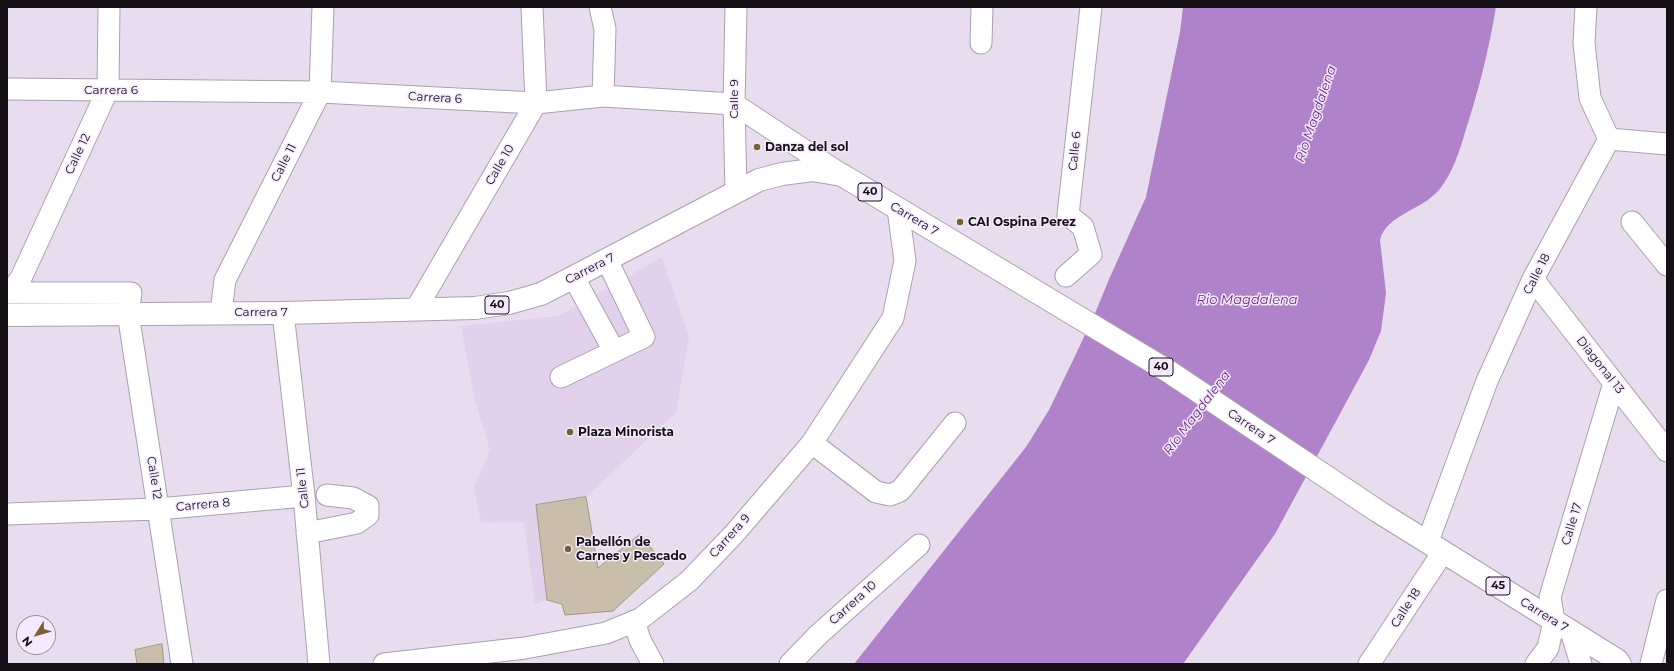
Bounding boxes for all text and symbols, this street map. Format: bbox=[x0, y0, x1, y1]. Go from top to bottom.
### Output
water label: Río Magdalena bbox=[1292, 64, 1340, 164]
street label: Calle 9 bbox=[727, 79, 741, 119]
street label: Carrera 6 bbox=[84, 83, 138, 97]
street label: Carrera 6 bbox=[408, 89, 462, 107]
street label: Calle 12 bbox=[62, 131, 94, 177]
street label: Calle 6 bbox=[1066, 131, 1084, 171]
place label: Danza del sol bbox=[765, 140, 849, 154]
street label: Calle 11 bbox=[268, 141, 300, 185]
street label: Calle 10 bbox=[483, 142, 517, 188]
marker: Danza del sol bbox=[752, 142, 762, 152]
road number: 40 bbox=[858, 183, 882, 201]
street label: Carrera 7 bbox=[887, 199, 941, 239]
place label: CAI Ospina Perez bbox=[968, 215, 1076, 229]
marker: CAI Ospina Perez bbox=[955, 217, 965, 227]
street label: Carrera 7 bbox=[563, 250, 617, 288]
street label: Calle 18 bbox=[1521, 251, 1553, 297]
water label: Rio Magdalena bbox=[1196, 292, 1298, 308]
road number: 40 bbox=[485, 296, 509, 314]
street label: Carrera 7 bbox=[234, 305, 288, 319]
street label: Diagonal 13 bbox=[1573, 334, 1627, 396]
road number: 40 bbox=[1149, 358, 1173, 376]
water label: Río Magdalena bbox=[1160, 368, 1234, 458]
street label: Carrera 7 bbox=[1225, 406, 1277, 448]
place label: Plaza Minorista bbox=[578, 425, 674, 439]
marker: Plaza Minorista bbox=[565, 427, 575, 437]
street label: Calle 12 bbox=[143, 455, 165, 501]
street label: Calle 11 bbox=[294, 467, 312, 509]
street label: Carrera 8 bbox=[175, 495, 231, 515]
street label: Calle 17 bbox=[1559, 501, 1585, 547]
street label: Carrera 9 bbox=[707, 511, 753, 561]
place label: Pabellón de Carnes y Pescado bbox=[576, 535, 687, 563]
marker: Pabellón de Carnes y Pescado bbox=[563, 544, 573, 554]
road number: 45 bbox=[1486, 577, 1510, 595]
street label: Carrera 10 bbox=[826, 578, 880, 628]
street label: Calle 18 bbox=[1388, 585, 1424, 631]
street label: Carrera 7 bbox=[1517, 595, 1571, 635]
north arrow bbox=[16, 615, 56, 655]
text: N bbox=[19, 634, 35, 649]

